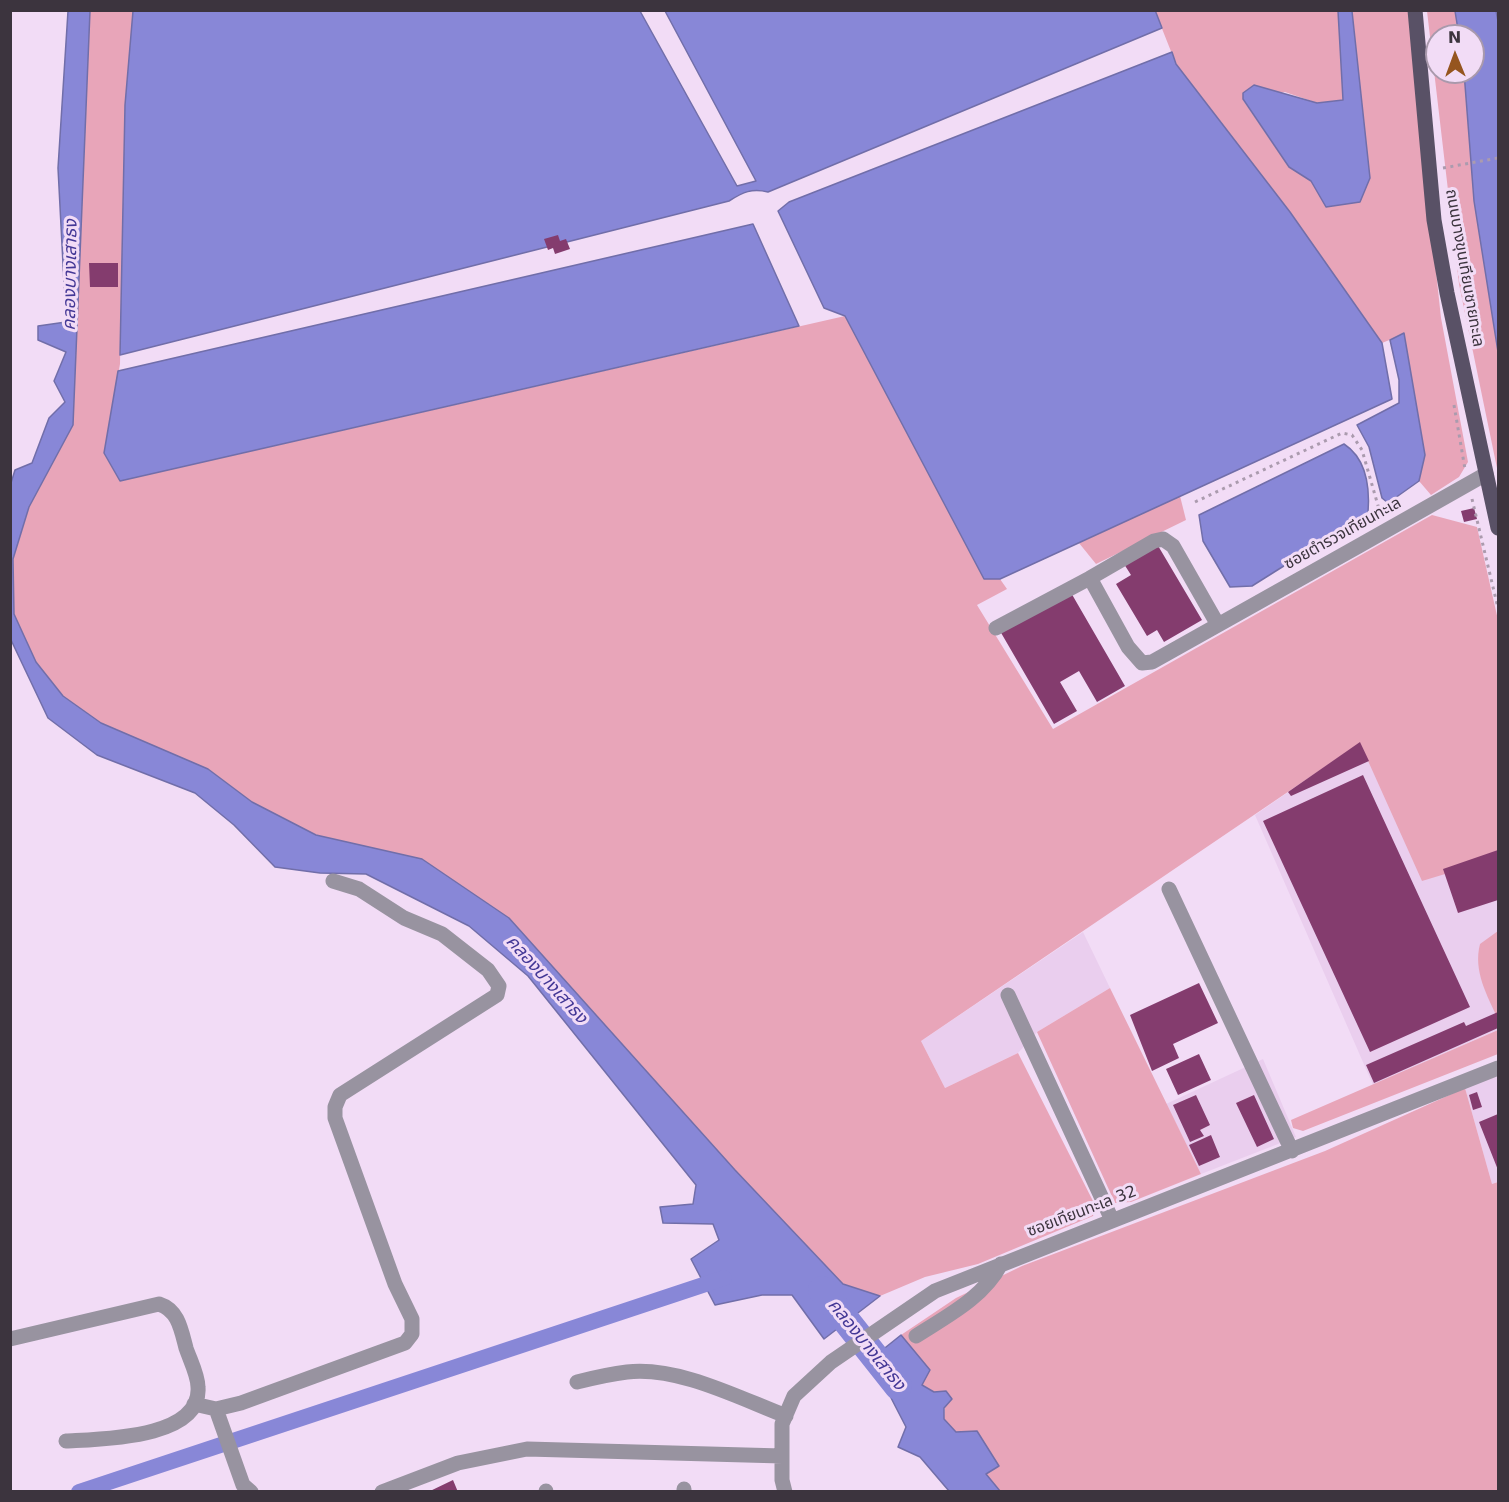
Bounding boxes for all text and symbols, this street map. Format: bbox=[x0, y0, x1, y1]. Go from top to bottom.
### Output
north arrow bbox=[1425, 24, 1485, 84]
text: N bbox=[1448, 28, 1462, 47]
street label: ถนนบางขุนเทียนชายทะเล bbox=[1441, 188, 1487, 348]
water label: คลองบางเสาธง bbox=[59, 219, 83, 331]
street label: ซอยตำรวจเทียนทะเล bbox=[1281, 494, 1405, 574]
water label: คลองบางเสาธง bbox=[501, 931, 591, 1029]
street label: ซอยเทียนทะเล 32 bbox=[1025, 1182, 1139, 1242]
water label: คลองบางเสาธง bbox=[823, 1295, 909, 1395]

